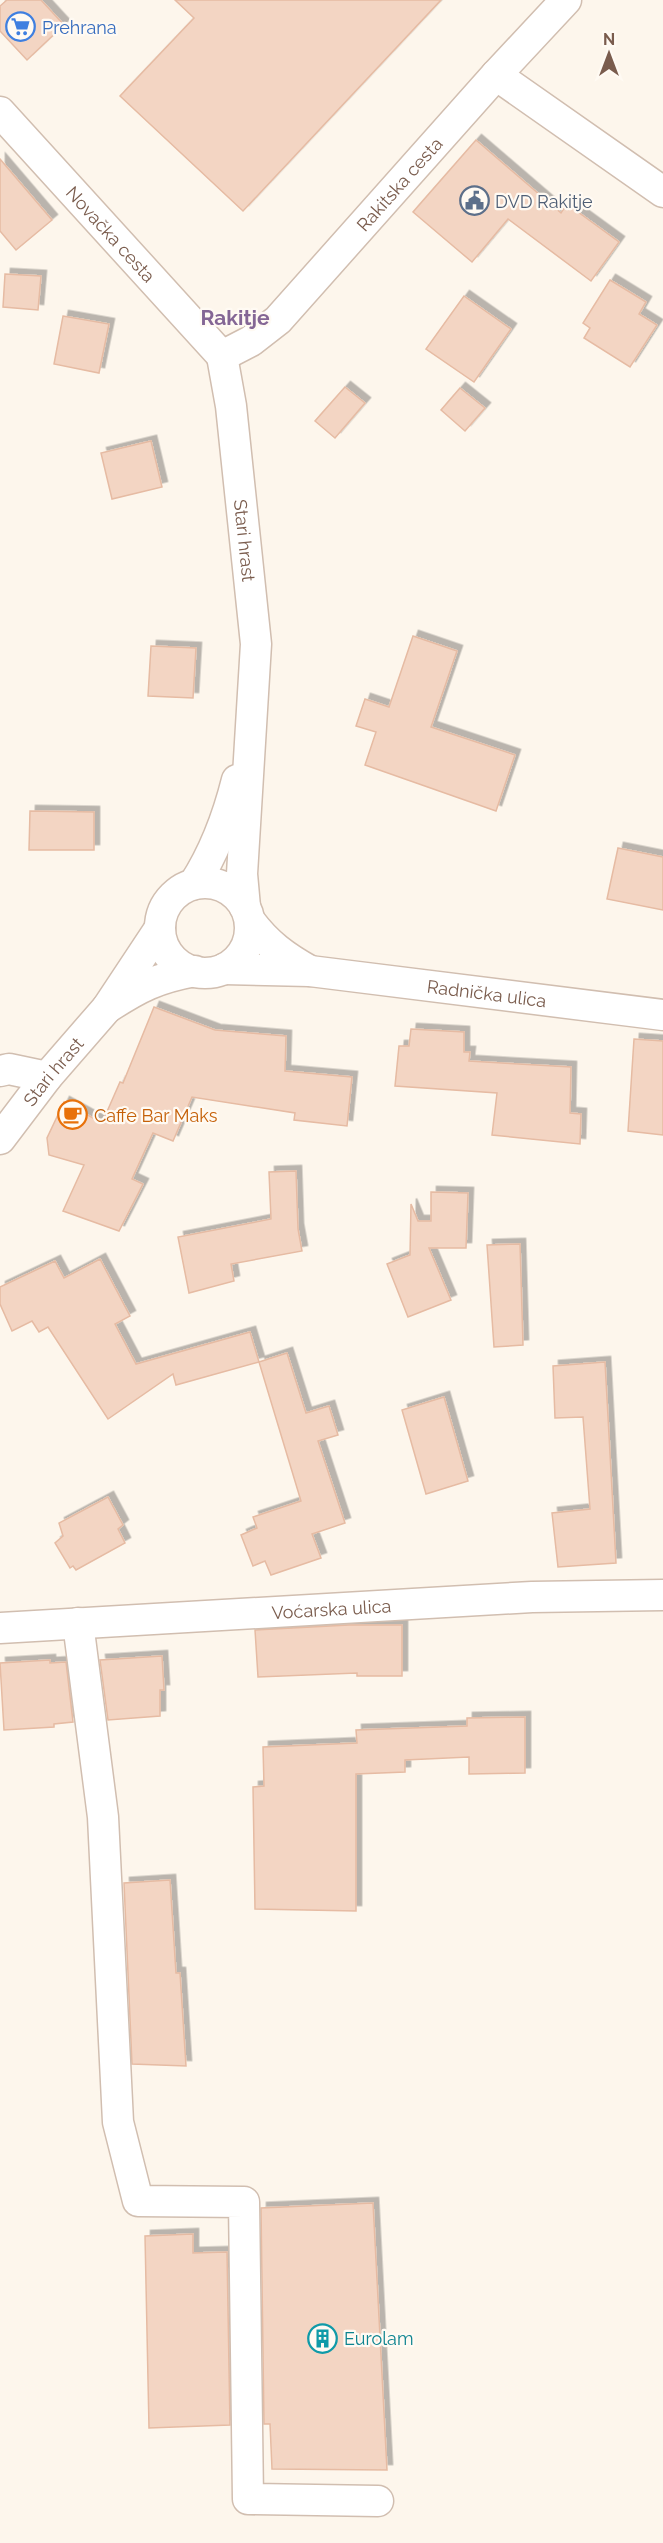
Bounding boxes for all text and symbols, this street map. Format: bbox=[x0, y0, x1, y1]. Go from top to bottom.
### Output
supermarket icon: Prehrana bbox=[5, 11, 37, 43]
place label: Prehrana bbox=[42, 17, 117, 38]
north arrow bbox=[579, 24, 639, 84]
text: N bbox=[603, 30, 615, 49]
street label: Rakitska cesta bbox=[352, 133, 446, 235]
street label: Novačka cesta bbox=[62, 182, 160, 286]
public building icon: DVD Rakitje bbox=[458, 185, 490, 217]
place label: DVD Rakitje bbox=[495, 191, 593, 212]
district label: Rakitje bbox=[200, 305, 270, 330]
street label: Stari hrast bbox=[230, 498, 260, 583]
street label: Radnička ulica bbox=[426, 975, 548, 1011]
street label: Stari hrast bbox=[19, 1033, 87, 1110]
cafe icon: Caffe Bar Maks bbox=[57, 1099, 89, 1131]
place label: Caffe Bar Maks bbox=[94, 1105, 218, 1126]
street label: Voćarska ulica bbox=[271, 1595, 392, 1623]
building icon: Eurolam bbox=[307, 2322, 339, 2354]
place label: Eurolam bbox=[344, 2328, 413, 2349]

